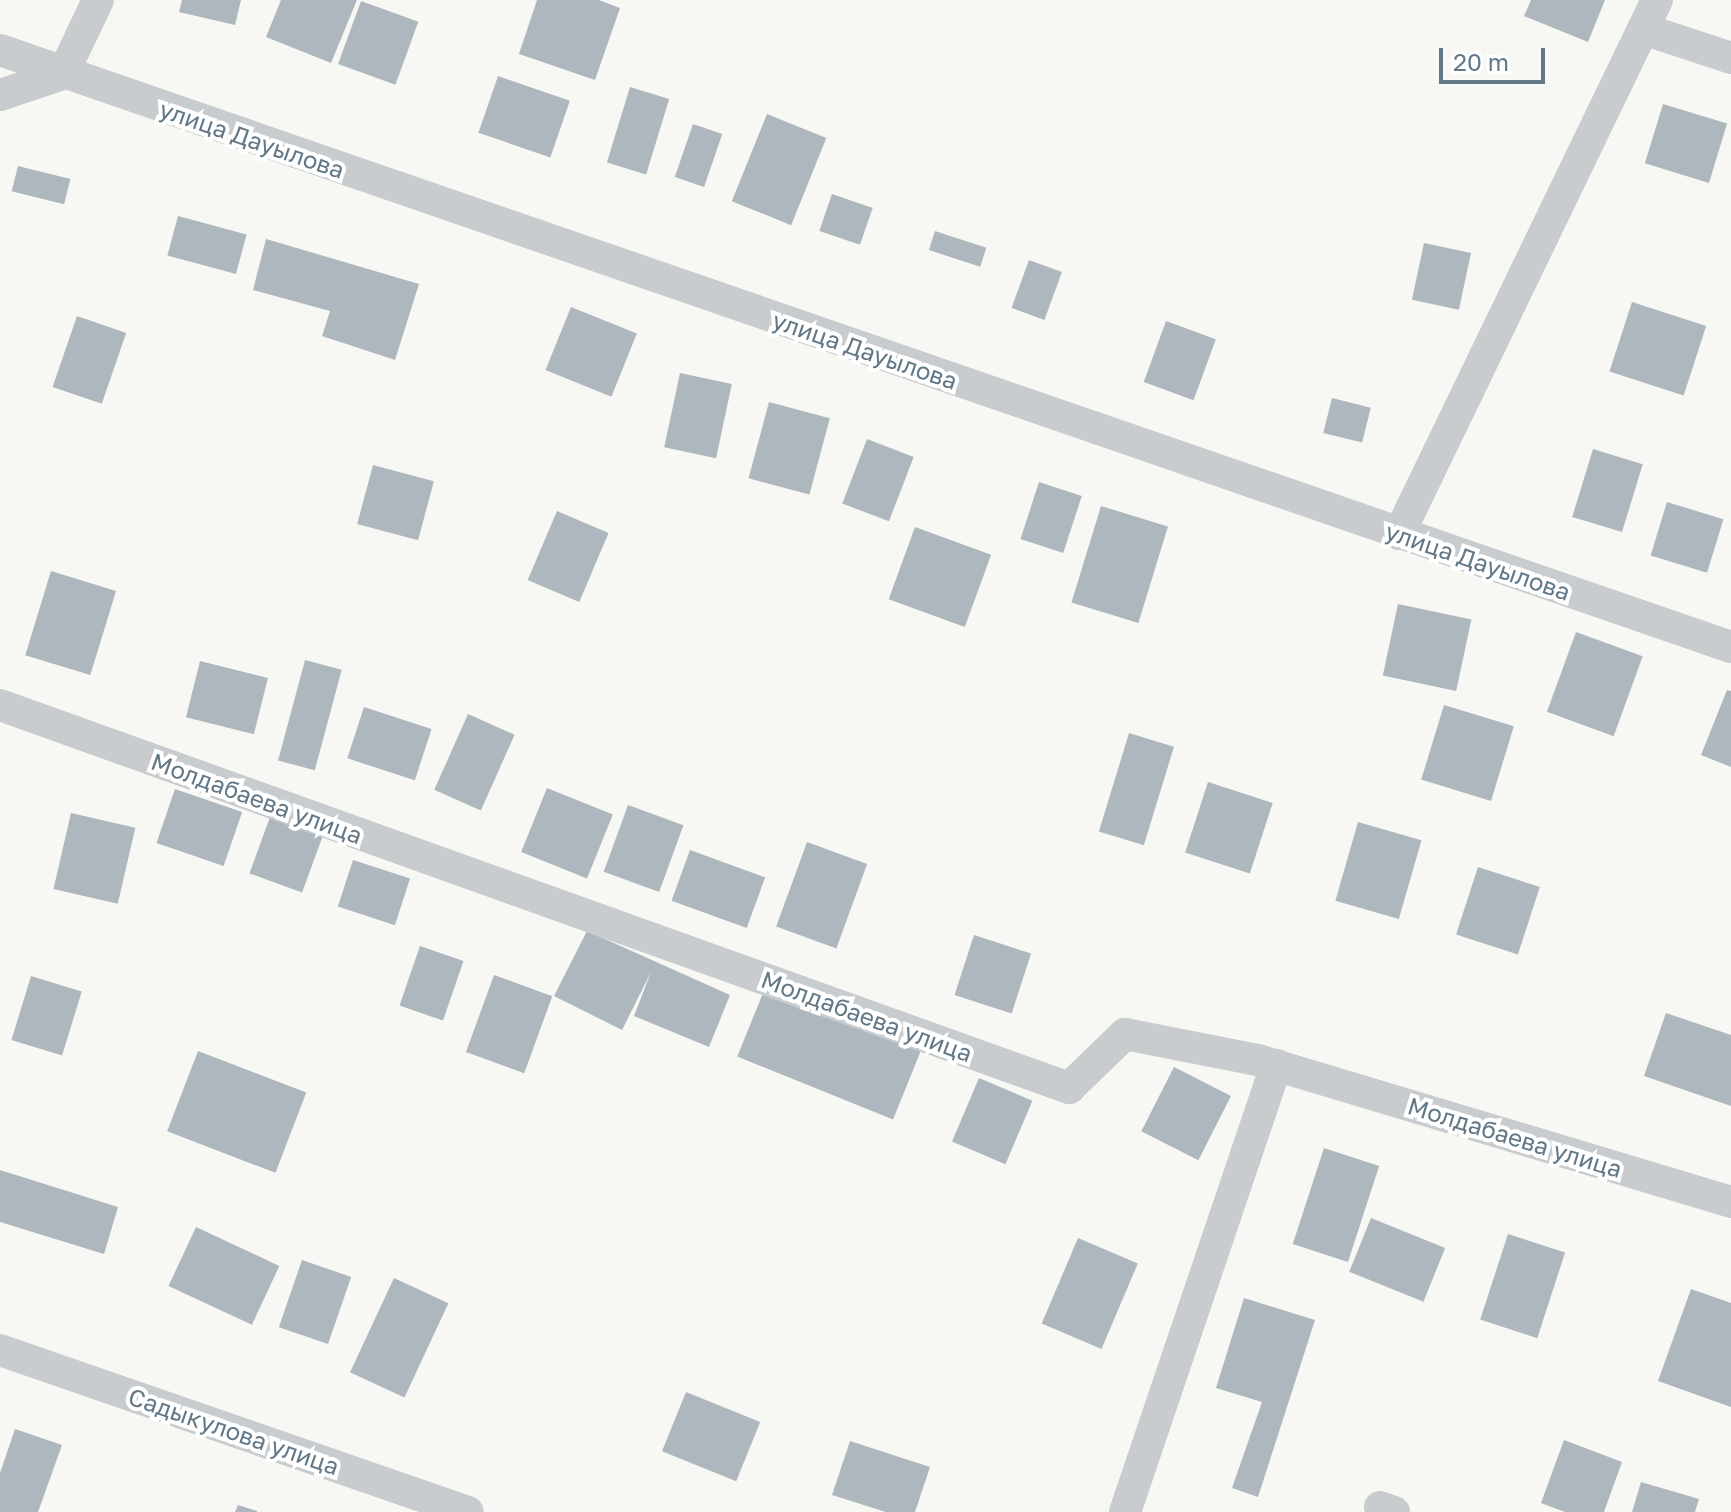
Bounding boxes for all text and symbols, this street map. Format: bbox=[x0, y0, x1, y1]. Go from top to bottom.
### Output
scale bar bbox=[1443, 32, 1549, 82]
text: 20 m bbox=[1453, 47, 1509, 76]
street label: улица Дауылова bbox=[156, 94, 348, 184]
street label: улица Дауылова bbox=[769, 305, 961, 395]
street label: улица Дауылова bbox=[1382, 516, 1574, 606]
street label: Молдабаева улица bbox=[148, 746, 366, 850]
street label: Молдабаева улица bbox=[758, 964, 976, 1068]
street label: Молдабаева улица bbox=[1404, 1091, 1626, 1183]
street label: Садыкулова улица bbox=[125, 1381, 343, 1481]

